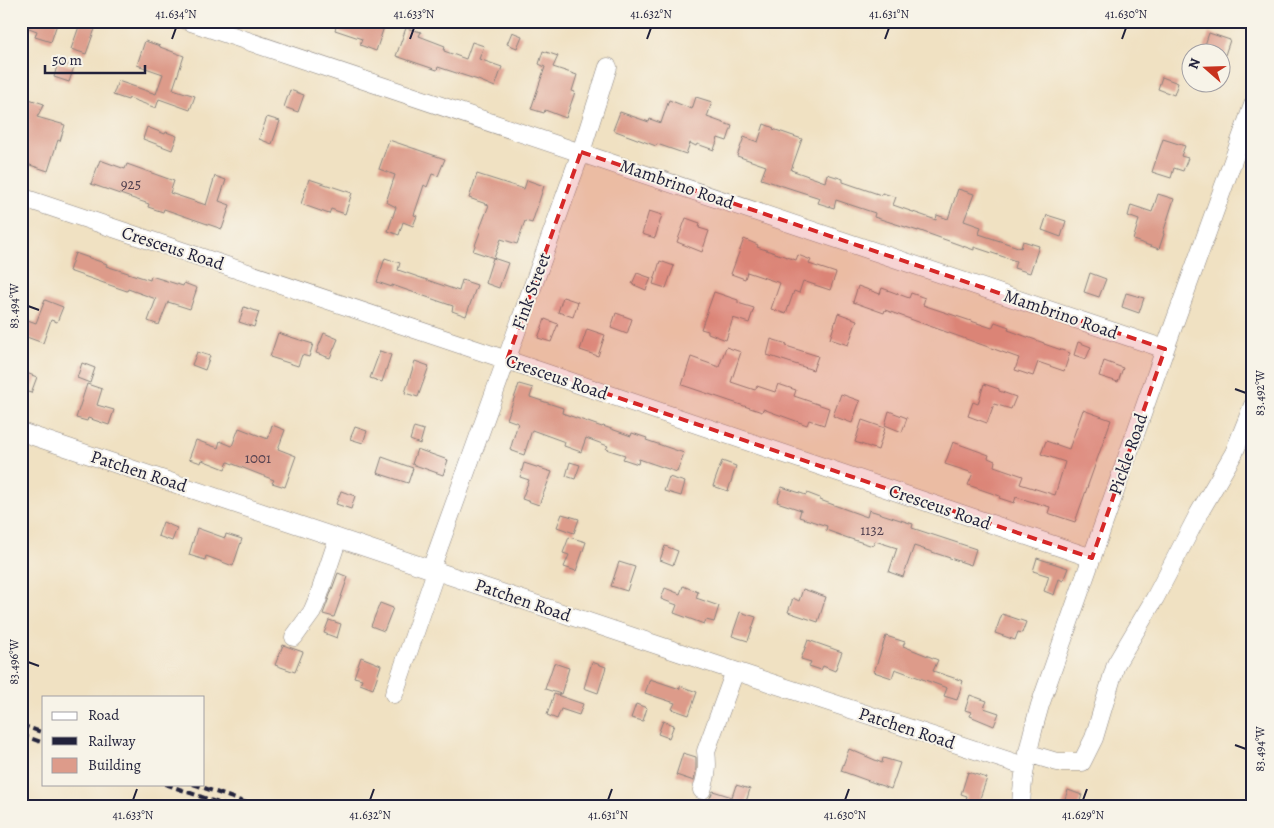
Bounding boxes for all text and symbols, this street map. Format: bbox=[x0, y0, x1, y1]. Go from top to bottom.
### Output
text: 41.634°N bbox=[155, 6, 197, 22]
text: 41.633°N bbox=[394, 6, 435, 22]
text: 41.632°N bbox=[630, 6, 672, 22]
text: 41.631°N bbox=[869, 6, 909, 22]
text: 41.630°N bbox=[1105, 6, 1148, 22]
scale bar bbox=[45, 42, 145, 74]
north arrow bbox=[1182, 42, 1232, 92]
text: 50 m bbox=[52, 50, 82, 70]
text: N bbox=[1184, 56, 1205, 72]
street label: Mambrino Road bbox=[617, 153, 738, 215]
house number: 925 bbox=[121, 174, 141, 194]
street label: Cresceus Road bbox=[119, 220, 228, 276]
street label: Fink Street bbox=[506, 249, 556, 333]
text: 83.494°W bbox=[6, 282, 22, 329]
street label: Mambrino Road bbox=[1001, 283, 1122, 345]
street label: Cresceus Road bbox=[503, 348, 611, 406]
text: 83.492°W bbox=[1252, 369, 1268, 416]
street label: Pickle Road bbox=[1103, 410, 1153, 498]
street label: Patchen Road bbox=[88, 444, 191, 498]
house number: 1001 bbox=[245, 448, 271, 468]
street label: Cresceus Road bbox=[886, 478, 994, 536]
house number: 1132 bbox=[860, 520, 884, 540]
street label: Patchen Road bbox=[472, 572, 575, 628]
text: 83.496°W bbox=[6, 638, 22, 685]
legend bbox=[42, 696, 205, 786]
street label: Patchen Road bbox=[856, 701, 959, 755]
text: Road bbox=[88, 705, 120, 725]
text: 83.494°W bbox=[1252, 725, 1268, 772]
text: Railway bbox=[88, 731, 136, 751]
text: Building bbox=[88, 755, 141, 775]
text: 41.633°N bbox=[113, 807, 154, 823]
text: 41.632°N bbox=[349, 807, 391, 823]
text: 41.631°N bbox=[588, 807, 628, 823]
text: 41.630°N bbox=[824, 807, 867, 823]
text: 41.629°N bbox=[1062, 807, 1104, 823]

